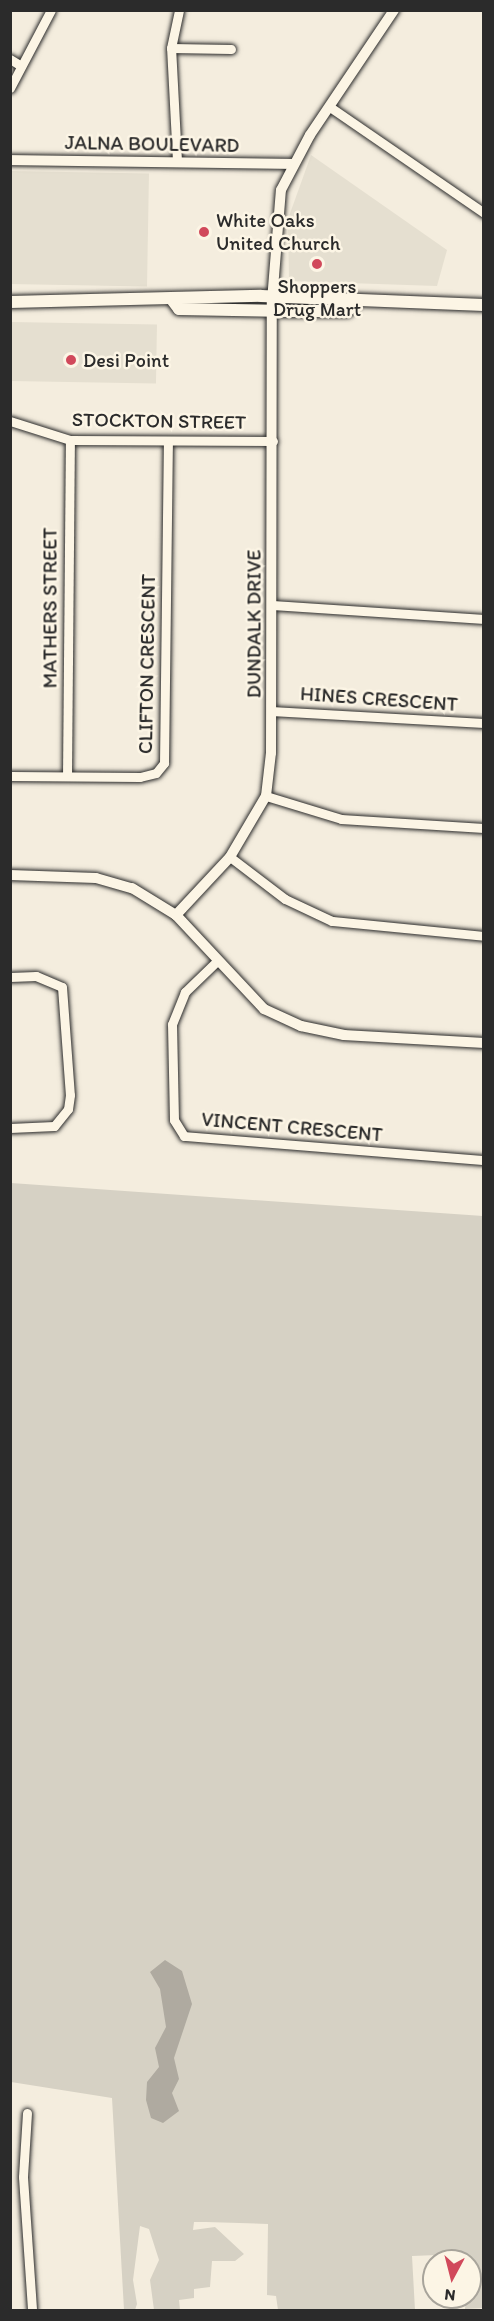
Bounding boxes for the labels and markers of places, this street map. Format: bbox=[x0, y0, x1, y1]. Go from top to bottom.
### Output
place label: White Oaks United Church bbox=[216, 208, 340, 255]
marker: White Oaks United Church bbox=[197, 225, 211, 239]
marker: Shoppers Drug Mart bbox=[310, 257, 324, 271]
place label: Shoppers Drug Mart bbox=[273, 274, 361, 321]
place label: Desi Point bbox=[83, 348, 169, 372]
marker: Desi Point bbox=[64, 353, 78, 367]

